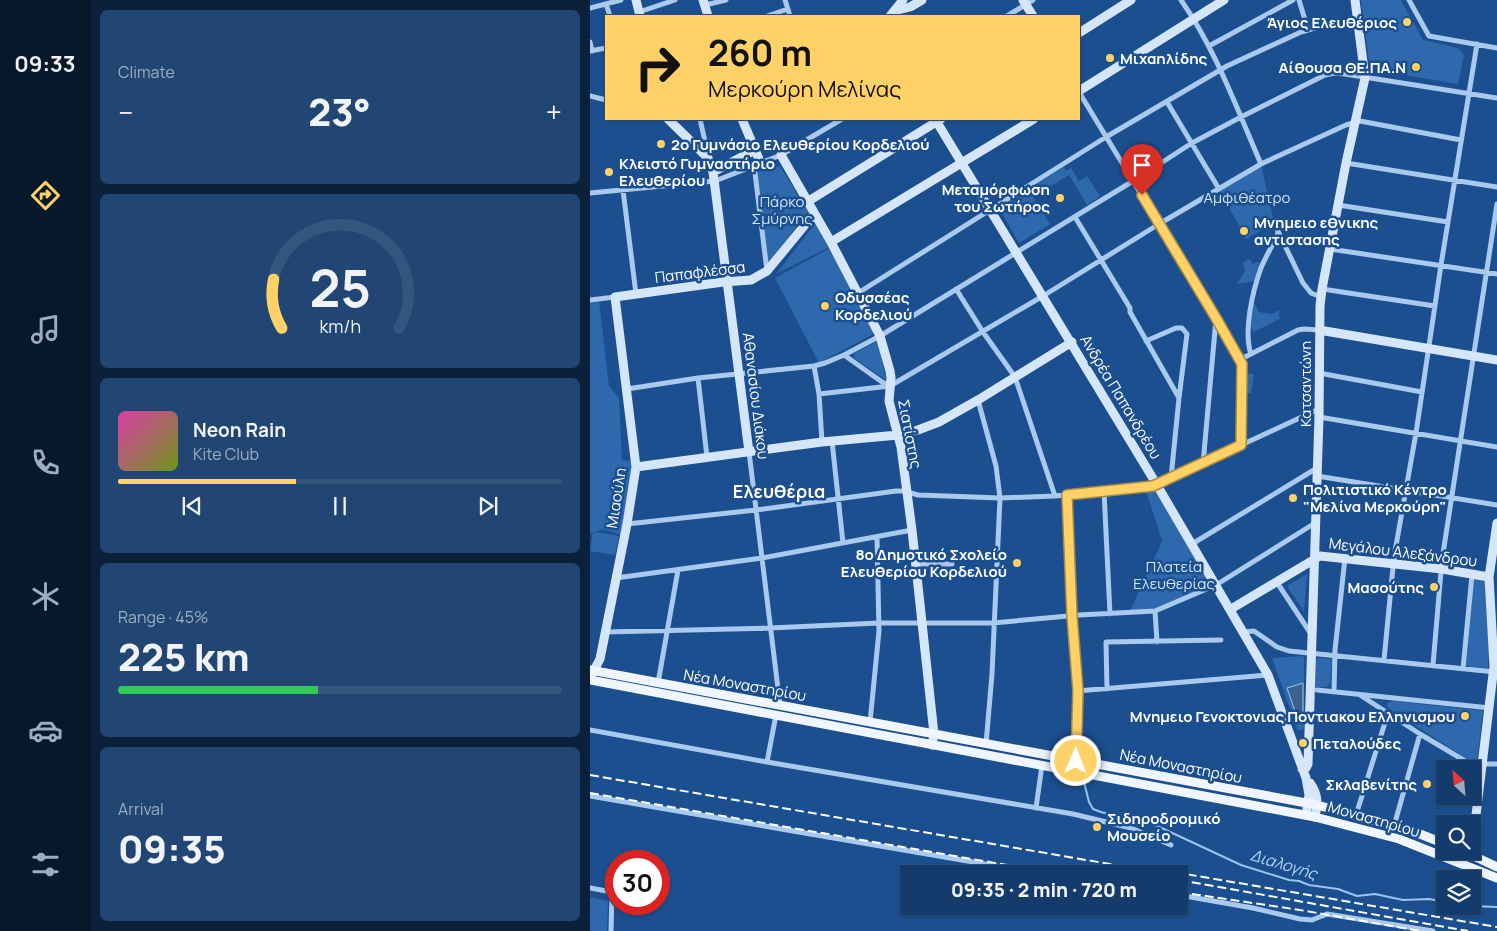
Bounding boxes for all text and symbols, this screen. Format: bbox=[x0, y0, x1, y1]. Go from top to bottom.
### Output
place label: Άγιος Ελευθέριος bbox=[1267, 12, 1397, 33]
marker: Άγιος Ελευθέριος bbox=[1401, 16, 1413, 28]
text: 260 m bbox=[708, 29, 812, 77]
icon: right bbox=[625, 35, 690, 100]
place label: Μιχαηλίδης bbox=[1120, 48, 1207, 69]
text: 09:33 bbox=[14, 49, 76, 79]
marker: Μιχαηλίδης bbox=[1104, 52, 1116, 64]
place label: Αίθουσα ΘΕ.ΠΑ.Ν bbox=[1278, 57, 1406, 78]
text: Climate bbox=[118, 61, 175, 83]
marker: Αίθουσα ΘΕ.ΠΑ.Ν bbox=[1410, 61, 1422, 73]
text: Μερκούρη Μελίνας bbox=[708, 74, 901, 104]
text: 23° bbox=[308, 85, 371, 137]
text: − bbox=[118, 93, 133, 131]
text: + bbox=[546, 93, 562, 131]
place label: 2ο Γυμνάσιο Ελευθερίου Κορδελιού bbox=[671, 134, 930, 155]
marker: 2ο Γυμνάσιο Ελευθερίου Κορδελιού bbox=[655, 138, 667, 150]
pin bbox=[1121, 144, 1163, 195]
icon: arrive bbox=[1128, 151, 1156, 179]
place label: Κλειστό Γυμναστήριο Ελευθερίου bbox=[619, 153, 775, 191]
marker: Κλειστό Γυμναστήριο Ελευθερίου bbox=[603, 166, 615, 178]
icon: directions bbox=[28, 178, 63, 213]
place label: Μεταμόρφωση του Σωτήρος bbox=[942, 179, 1050, 217]
park label: Αμφιθέατρο bbox=[1204, 187, 1291, 208]
park label: Πάρκο Σμύρνης bbox=[752, 191, 812, 229]
marker: Μεταμόρφωση του Σωτήρος bbox=[1054, 192, 1066, 204]
place label: Μνημειο εθνικης αντιστασης bbox=[1254, 212, 1379, 250]
marker: Μνημειο εθνικης αντιστασης bbox=[1238, 225, 1250, 237]
text: 25 bbox=[309, 252, 371, 323]
street label: Παπαφλέσσα bbox=[654, 256, 746, 288]
place label: Οδυσσέας Κορδελιού bbox=[835, 287, 912, 325]
marker: Οδυσσέας Κορδελιού bbox=[819, 300, 831, 312]
icon: music bbox=[28, 312, 63, 347]
text: km/h bbox=[319, 314, 361, 338]
street label: Αθανασίου Διάκου bbox=[738, 331, 774, 461]
street label: Ανδρέα Παπανδρέου bbox=[1076, 331, 1166, 463]
street label: Κατσαντώνη bbox=[1295, 341, 1316, 427]
street label: Σιατίστης bbox=[893, 398, 927, 470]
text: Neon Rain bbox=[193, 417, 286, 443]
text: Kite Club bbox=[193, 443, 259, 465]
icon: phone bbox=[28, 445, 63, 480]
street label: Μιαούλη bbox=[601, 466, 631, 530]
district label: Ελευθέρια bbox=[733, 479, 825, 503]
place label: Πολιτιστικό Κέντρο "Μελίνα Μερκούρη" bbox=[1303, 479, 1447, 517]
icon: previous bbox=[178, 492, 206, 520]
icon: pause bbox=[326, 492, 354, 520]
icon: next bbox=[474, 492, 502, 520]
marker: Πολιτιστικό Κέντρο "Μελίνα Μερκούρη" bbox=[1287, 492, 1299, 504]
street label: Μεγάλου Αλεξάνδρου bbox=[1328, 532, 1478, 572]
place label: 8ο Δημοτικό Σχολείο Ελευθερίου Κορδελιού bbox=[841, 544, 1007, 582]
park label: Πλατεία Ελευθερίας bbox=[1133, 556, 1215, 594]
marker: 8ο Δημοτικό Σχολείο Ελευθερίου Κορδελιού bbox=[1011, 557, 1023, 569]
place label: Μασούτης bbox=[1347, 577, 1424, 598]
icon: climate bbox=[28, 579, 63, 614]
marker: Μασούτης bbox=[1428, 581, 1440, 593]
text: Range · 45% bbox=[118, 606, 208, 628]
text: 225 km bbox=[118, 630, 250, 682]
street label: Νέα Μοναστηρίου bbox=[682, 664, 808, 706]
place label: Μνημειο Γενοκτονιας Ποντιακου Ελληνισμου bbox=[1130, 706, 1455, 727]
marker: Μνημειο Γενοκτονιας Ποντιακου Ελληνισμου bbox=[1459, 710, 1471, 722]
icon: car bbox=[28, 713, 63, 748]
place label: Πεταλούδες bbox=[1313, 733, 1401, 754]
position arrow bbox=[1049, 734, 1101, 786]
marker: Πεταλούδες bbox=[1297, 737, 1309, 749]
street label: Νέα Μοναστηρίου bbox=[1118, 744, 1244, 788]
north arrow bbox=[1436, 760, 1481, 805]
map controls bbox=[1436, 760, 1481, 915]
place label: Σκλαβενίτης bbox=[1326, 774, 1417, 795]
marker: Σκλαβενίτης bbox=[1421, 778, 1433, 790]
street label: Μοναστηρίου bbox=[1326, 796, 1422, 842]
text: Arrival bbox=[118, 798, 164, 820]
place label: Σιδηροδρομικό Μουσείο bbox=[1107, 808, 1220, 846]
button: search bbox=[1436, 815, 1481, 860]
marker: Σιδηροδρομικό Μουσείο bbox=[1091, 821, 1103, 833]
text: 09:35 bbox=[118, 822, 226, 874]
water label: Διαλογής bbox=[1248, 843, 1321, 885]
icon: filters bbox=[28, 847, 63, 882]
speed limit sign: 30 bbox=[605, 850, 670, 915]
button: layers bbox=[1436, 870, 1481, 915]
text: 09:35 · 2 min · 720 m bbox=[951, 877, 1137, 903]

